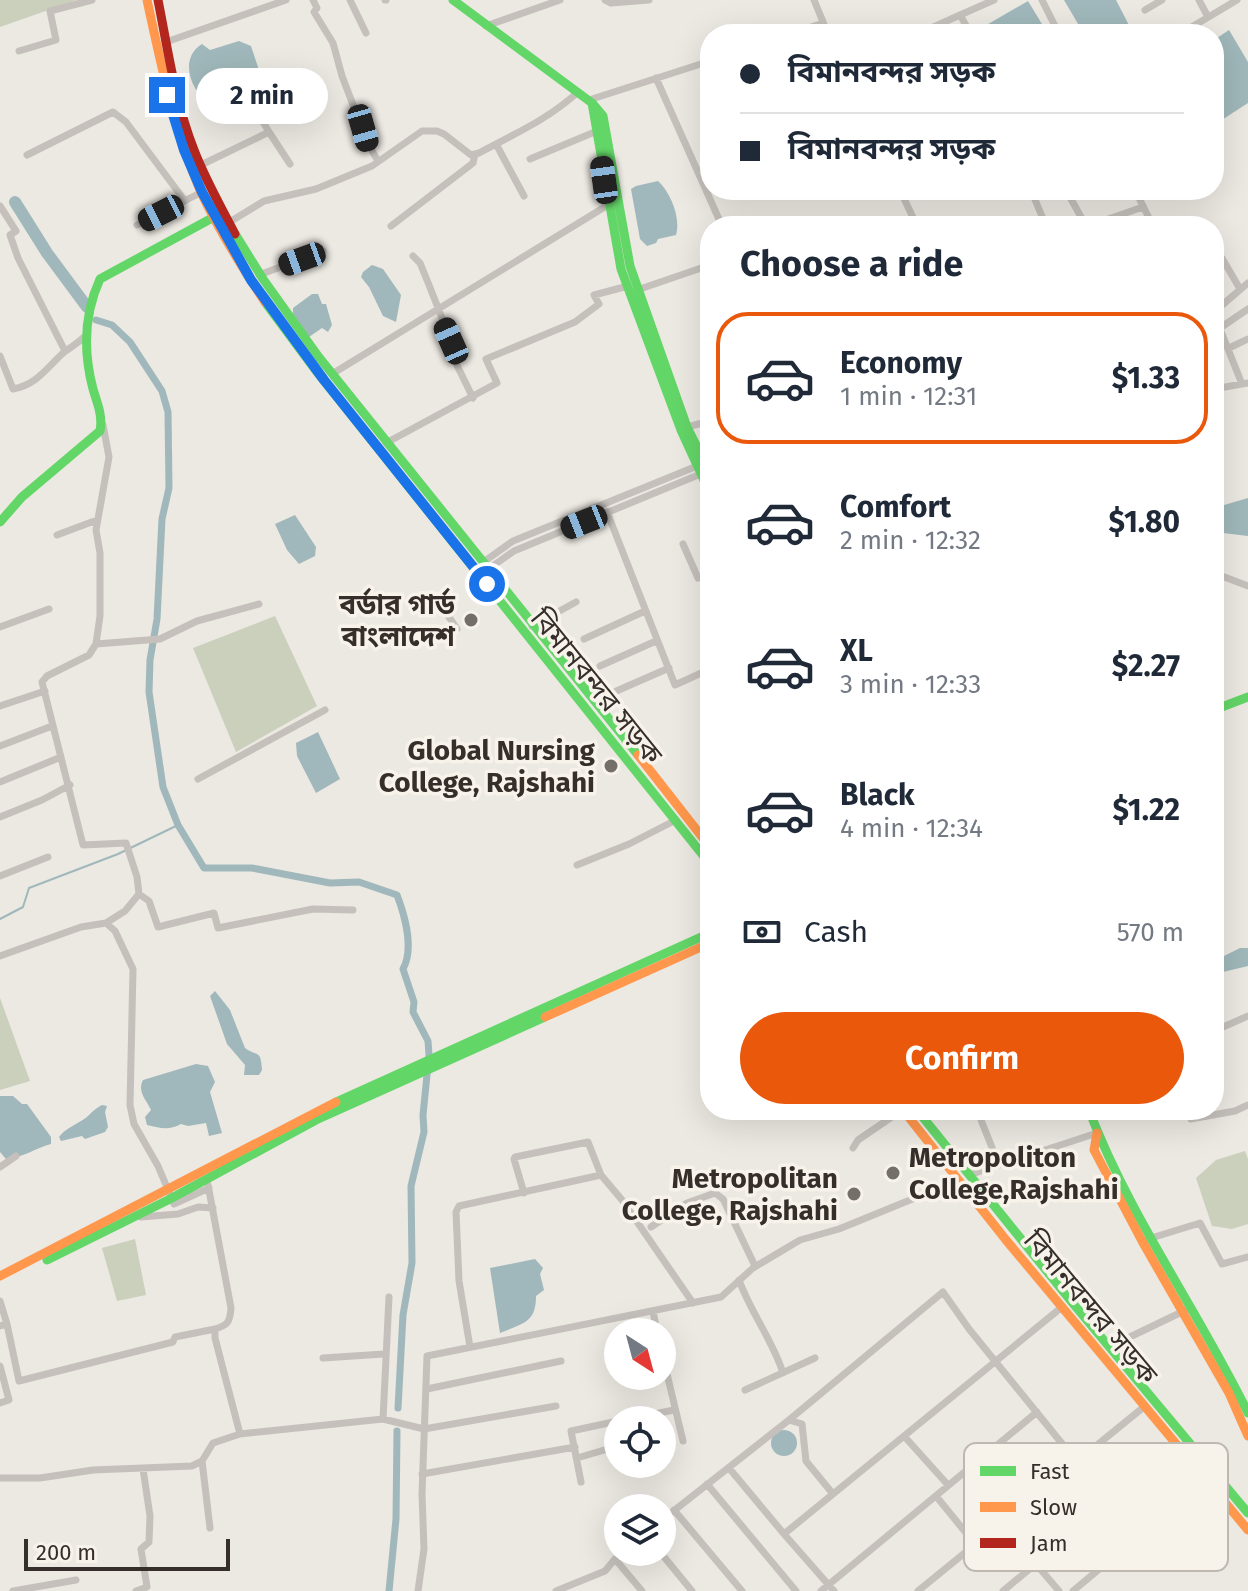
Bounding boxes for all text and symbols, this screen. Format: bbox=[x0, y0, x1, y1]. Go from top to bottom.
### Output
text: বিমানবন্দর সড়ক bbox=[788, 54, 995, 90]
callout: 2 min bbox=[195, 67, 327, 123]
route end bbox=[149, 77, 185, 113]
text: 2 min bbox=[230, 80, 294, 111]
car bbox=[345, 102, 381, 154]
text: বিমানবন্দর সড়ক bbox=[788, 131, 995, 167]
car bbox=[589, 155, 619, 205]
car bbox=[134, 191, 188, 235]
car bbox=[275, 240, 329, 278]
text: Choose a ride bbox=[740, 242, 963, 286]
car bbox=[430, 314, 472, 368]
icon: car bbox=[744, 342, 816, 414]
text: Economy bbox=[840, 345, 962, 381]
text: $1.33 bbox=[1112, 360, 1180, 396]
text: 1 min · 12:31 bbox=[840, 381, 977, 412]
icon: car bbox=[744, 486, 816, 558]
text: Comfort bbox=[840, 489, 951, 525]
car bbox=[557, 502, 611, 542]
text: $1.80 bbox=[1109, 504, 1180, 540]
text: 2 min · 12:32 bbox=[840, 525, 981, 556]
route start bbox=[469, 566, 505, 602]
place label: বর্ডার গার্ড বাংলাদেশ bbox=[338, 587, 456, 653]
street label: বিমানবন্দর সড়ক bbox=[523, 601, 670, 771]
marker: বর্ডার গার্ড বাংলাদেশ bbox=[462, 611, 480, 629]
icon: car bbox=[744, 630, 816, 702]
text: XL bbox=[840, 633, 873, 669]
text: $2.27 bbox=[1112, 648, 1180, 684]
text: 3 min · 12:33 bbox=[840, 669, 981, 700]
place label: Global Nursing College, Rajshahi bbox=[379, 734, 596, 799]
marker: Global Nursing College, Rajshahi bbox=[602, 757, 620, 775]
icon: car bbox=[744, 774, 816, 846]
text: Black bbox=[840, 777, 915, 813]
text: $1.22 bbox=[1112, 792, 1180, 828]
text: 4 min · 12:34 bbox=[840, 813, 983, 844]
icon: cash bbox=[740, 910, 784, 954]
text: Cash bbox=[804, 914, 868, 950]
text: 570 m bbox=[1117, 917, 1184, 948]
button: Confirm bbox=[740, 1012, 1184, 1104]
place label: Metropoliton College,Rajshahi bbox=[909, 1141, 1119, 1206]
place label: Metropolitan College, Rajshahi bbox=[622, 1162, 838, 1227]
marker: Metropoliton College,Rajshahi bbox=[884, 1164, 902, 1182]
marker: Metropolitan College, Rajshahi bbox=[845, 1185, 863, 1203]
street label: বিমানবন্দর সড়ক bbox=[1016, 1223, 1165, 1391]
north arrow bbox=[604, 1318, 676, 1390]
map controls bbox=[604, 1318, 676, 1566]
button: locate bbox=[604, 1406, 676, 1478]
legend bbox=[964, 1443, 1228, 1571]
text: Fast bbox=[1030, 1458, 1070, 1485]
button: layers bbox=[604, 1494, 676, 1566]
text: Slow bbox=[1030, 1494, 1077, 1521]
text: Jam bbox=[1030, 1530, 1068, 1557]
scale bar bbox=[24, 1535, 230, 1571]
text: 200 m bbox=[36, 1539, 96, 1566]

